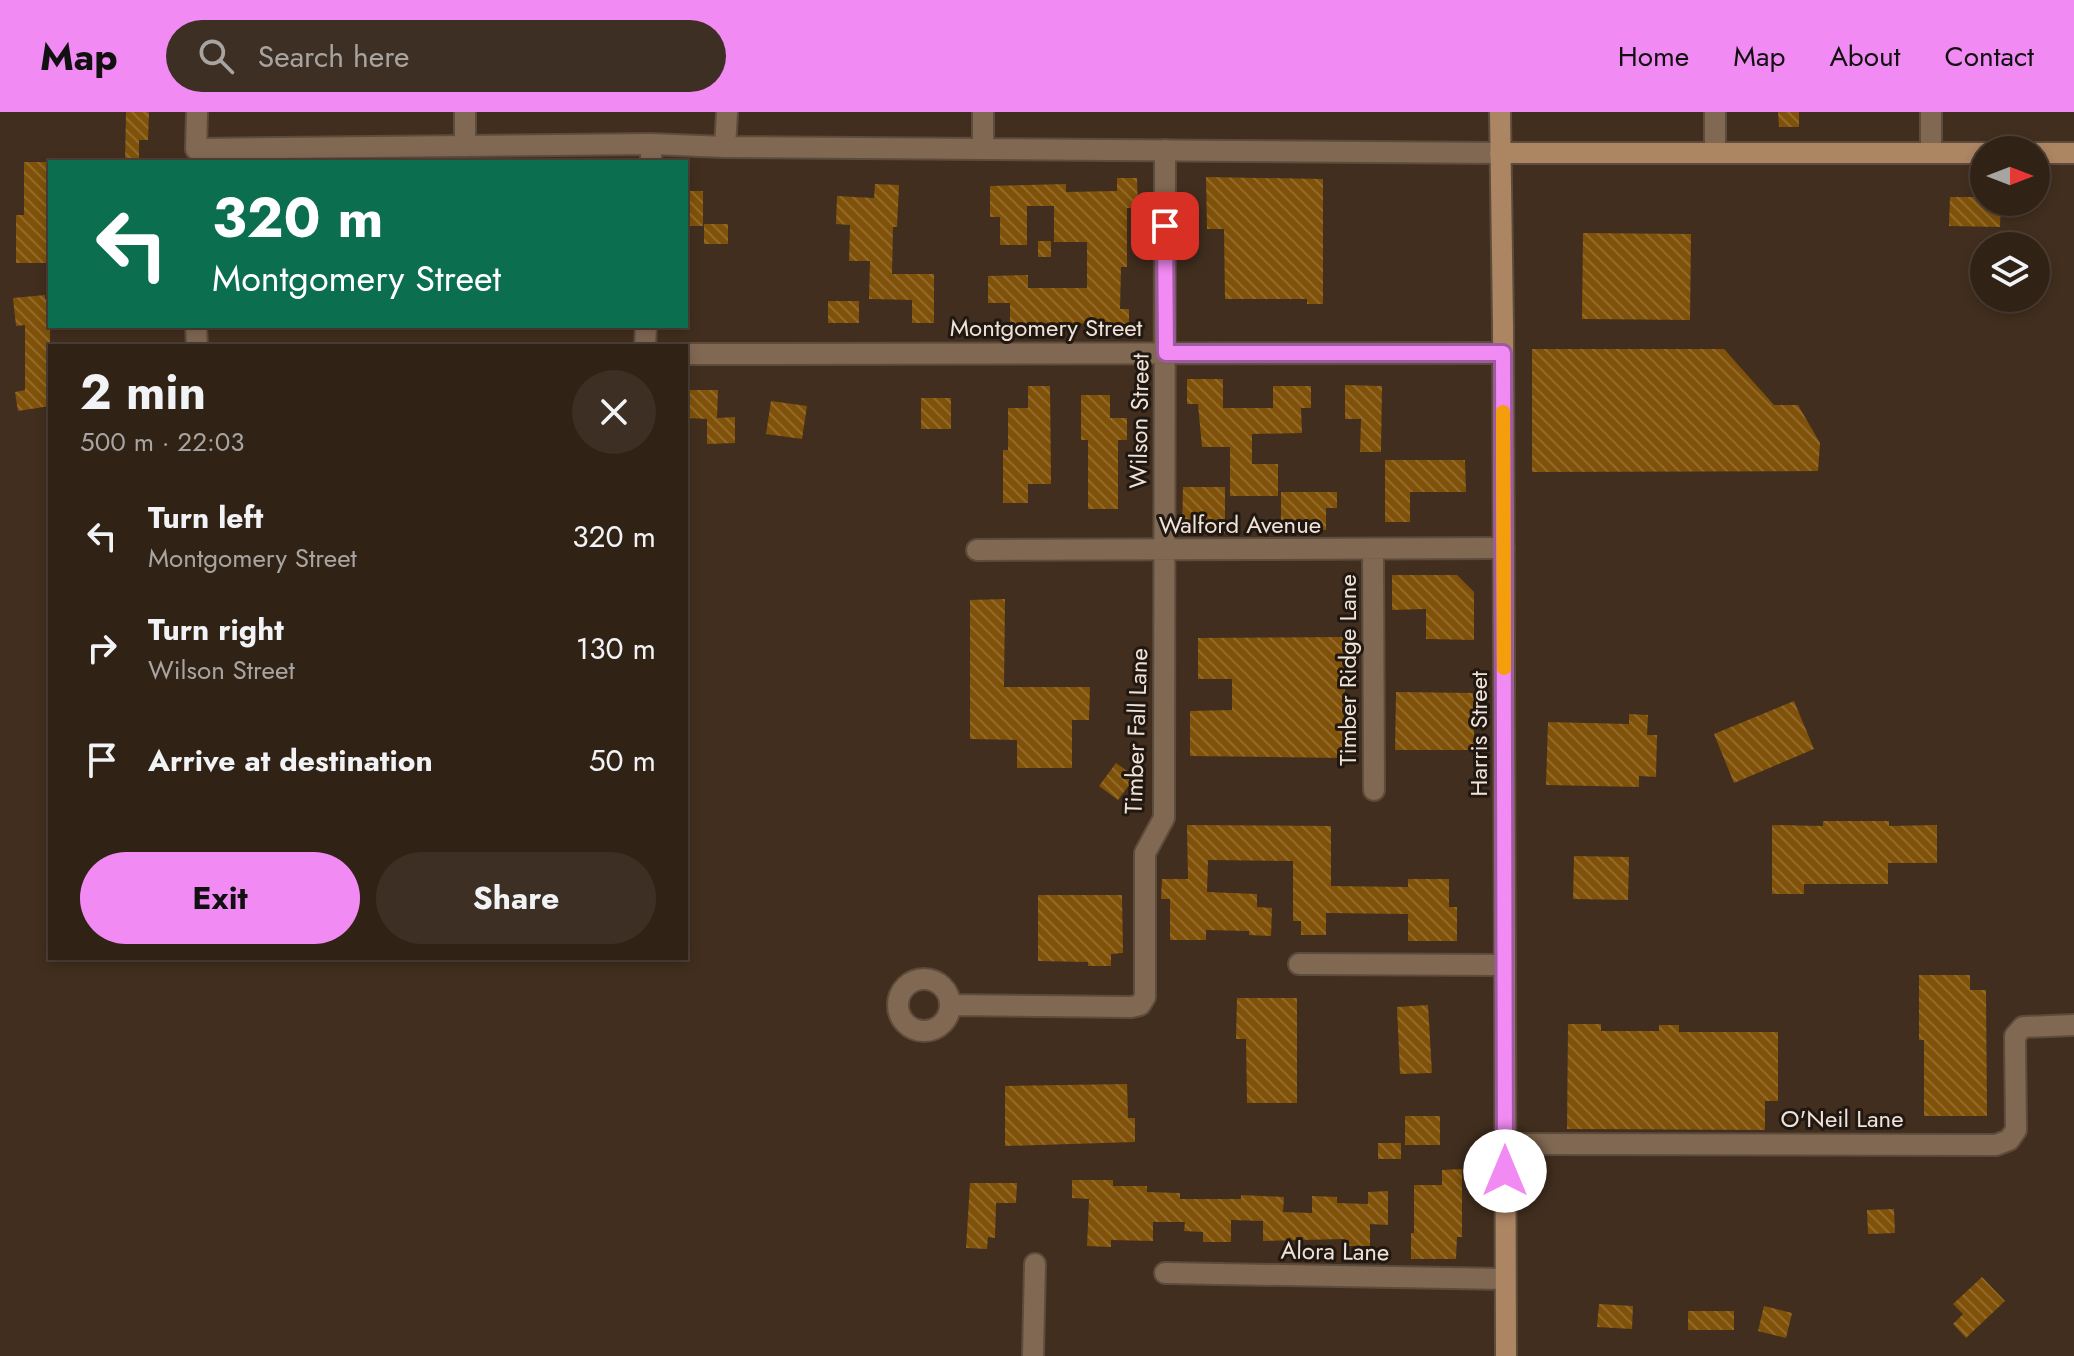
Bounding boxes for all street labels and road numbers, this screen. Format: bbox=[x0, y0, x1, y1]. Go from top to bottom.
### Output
street label: Montgomery Street bbox=[950, 310, 1143, 345]
street label: Wilson Street bbox=[1120, 353, 1158, 489]
street label: Walford Avenue bbox=[1159, 507, 1321, 542]
street label: Timber Ridge Lane bbox=[1330, 574, 1365, 766]
street label: Timber Fall Lane bbox=[1116, 647, 1156, 815]
street label: Harris Street bbox=[1461, 671, 1496, 797]
street label: O'Neil Lane bbox=[1780, 1101, 1904, 1136]
street label: Alora Lane bbox=[1280, 1233, 1390, 1269]

